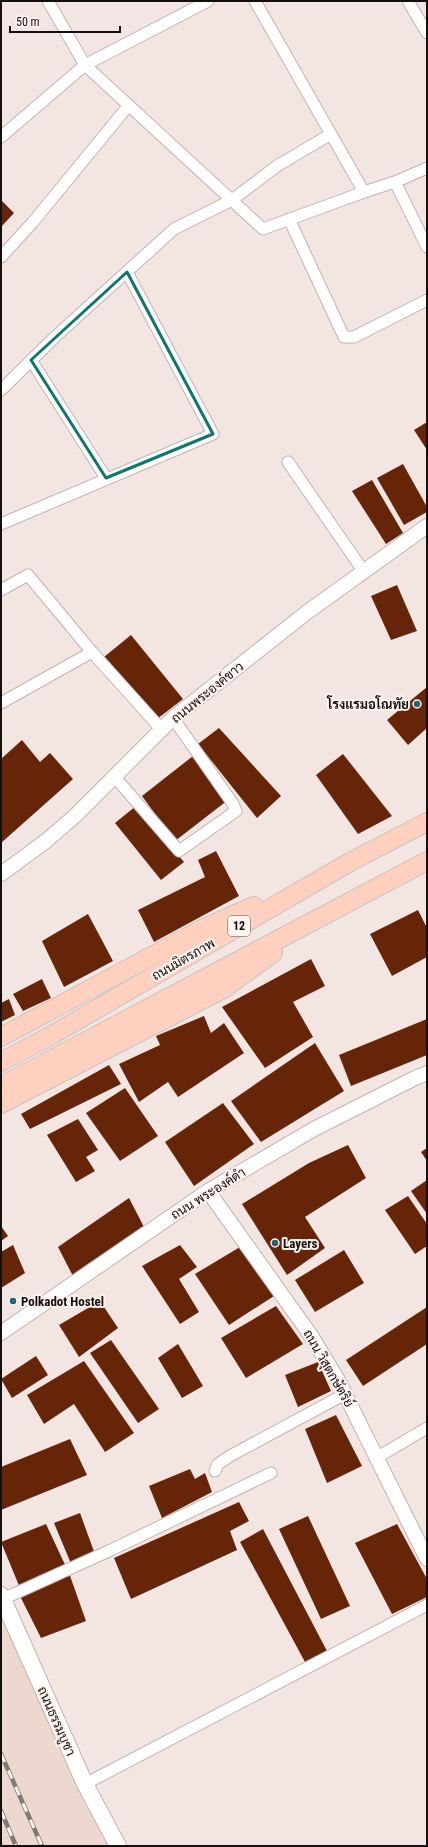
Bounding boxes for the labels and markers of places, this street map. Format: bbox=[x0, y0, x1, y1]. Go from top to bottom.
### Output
place label: โรงแรมอโณทัย bbox=[326, 695, 409, 712]
marker: โรงแรมอโณทัย bbox=[412, 699, 422, 709]
place label: Layers bbox=[283, 1236, 317, 1251]
marker: Layers bbox=[270, 1238, 280, 1248]
place label: Polkadot Hostel bbox=[21, 1294, 104, 1309]
marker: Polkadot Hostel bbox=[8, 1296, 18, 1306]

